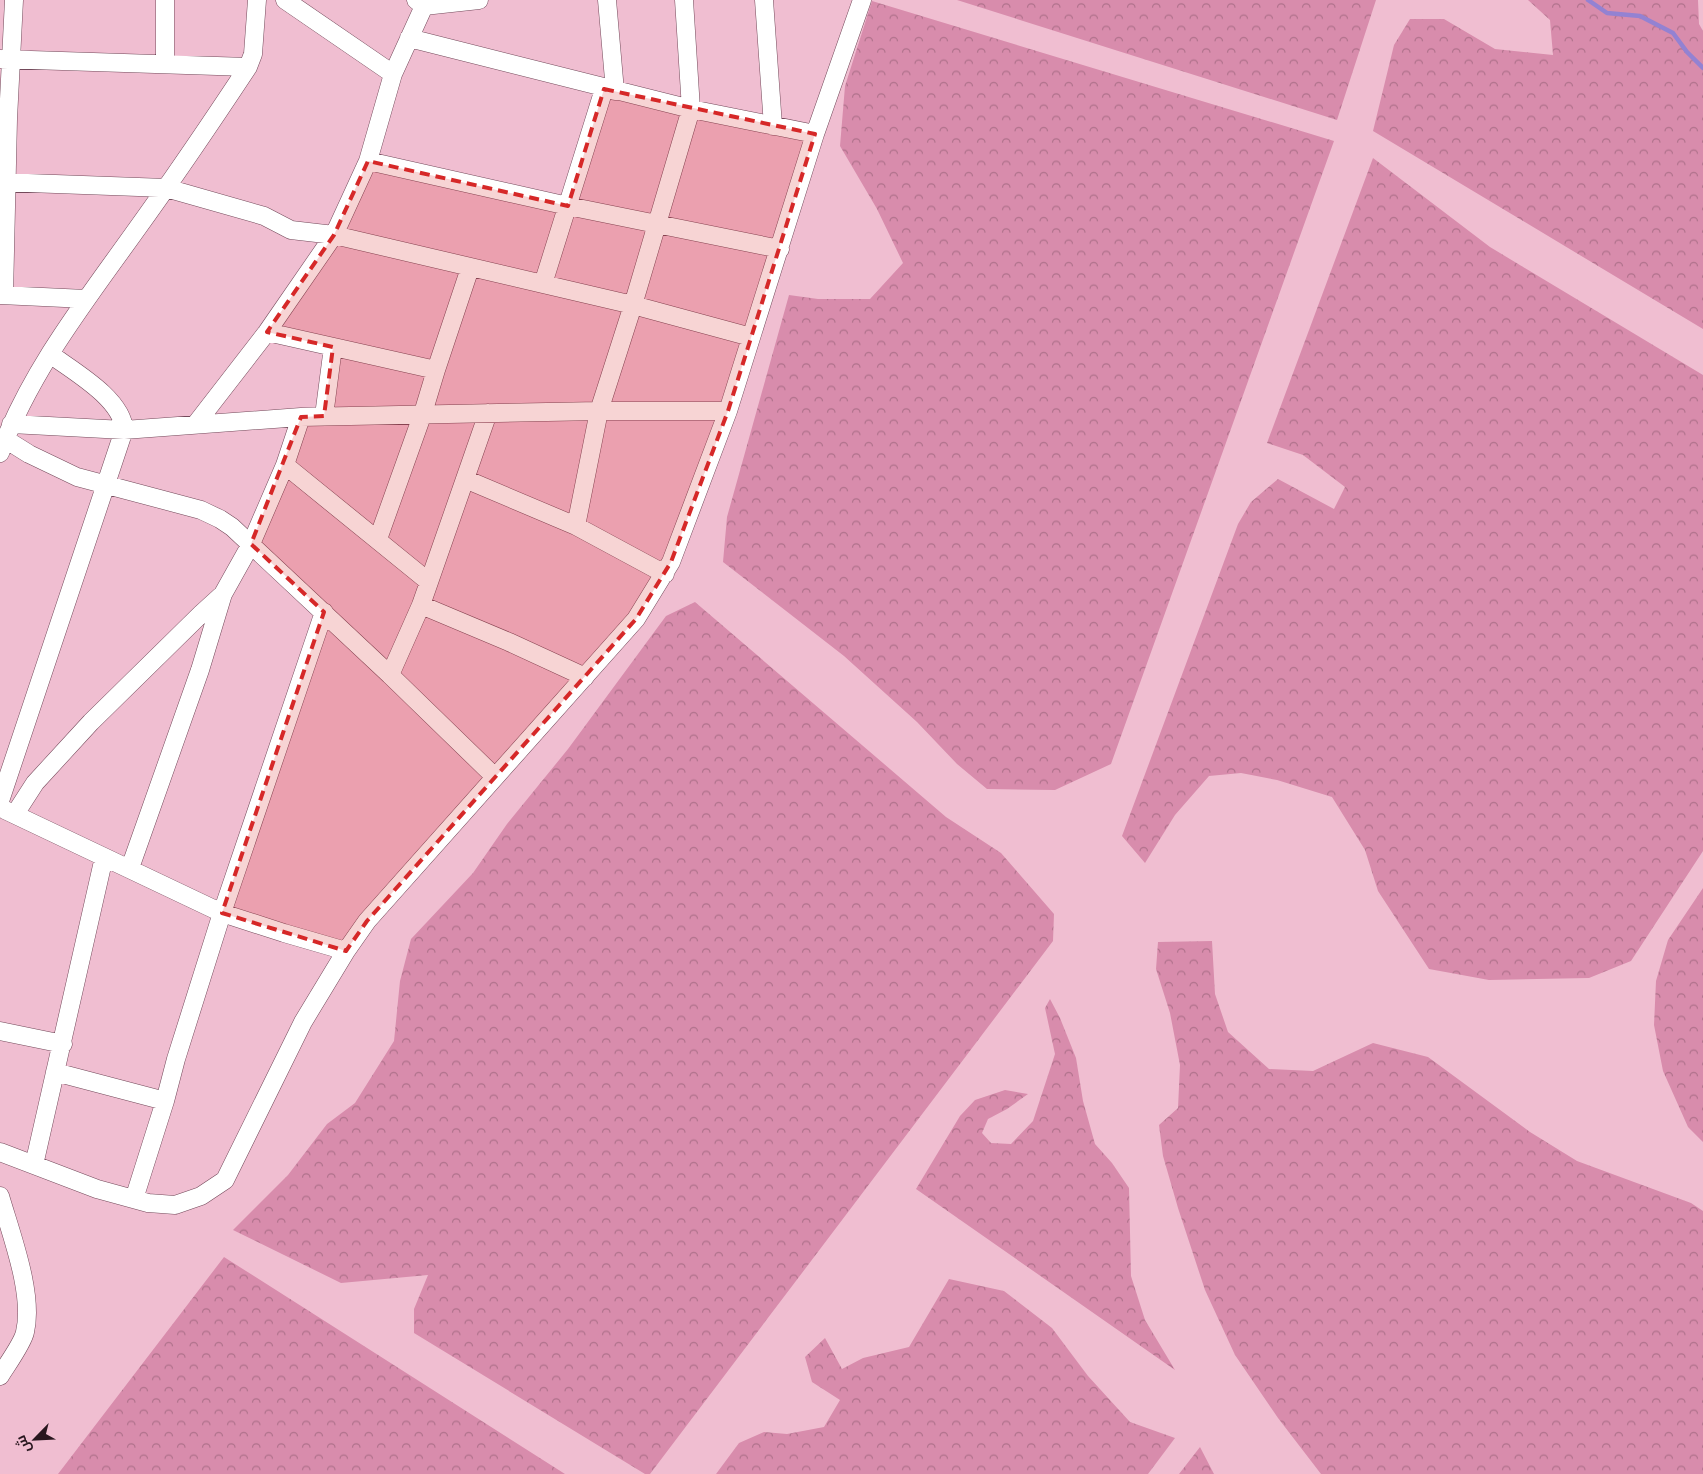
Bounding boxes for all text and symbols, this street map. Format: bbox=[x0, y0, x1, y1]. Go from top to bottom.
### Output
north arrow bbox=[10, 1414, 60, 1464]
text: ش bbox=[12, 1432, 35, 1456]

